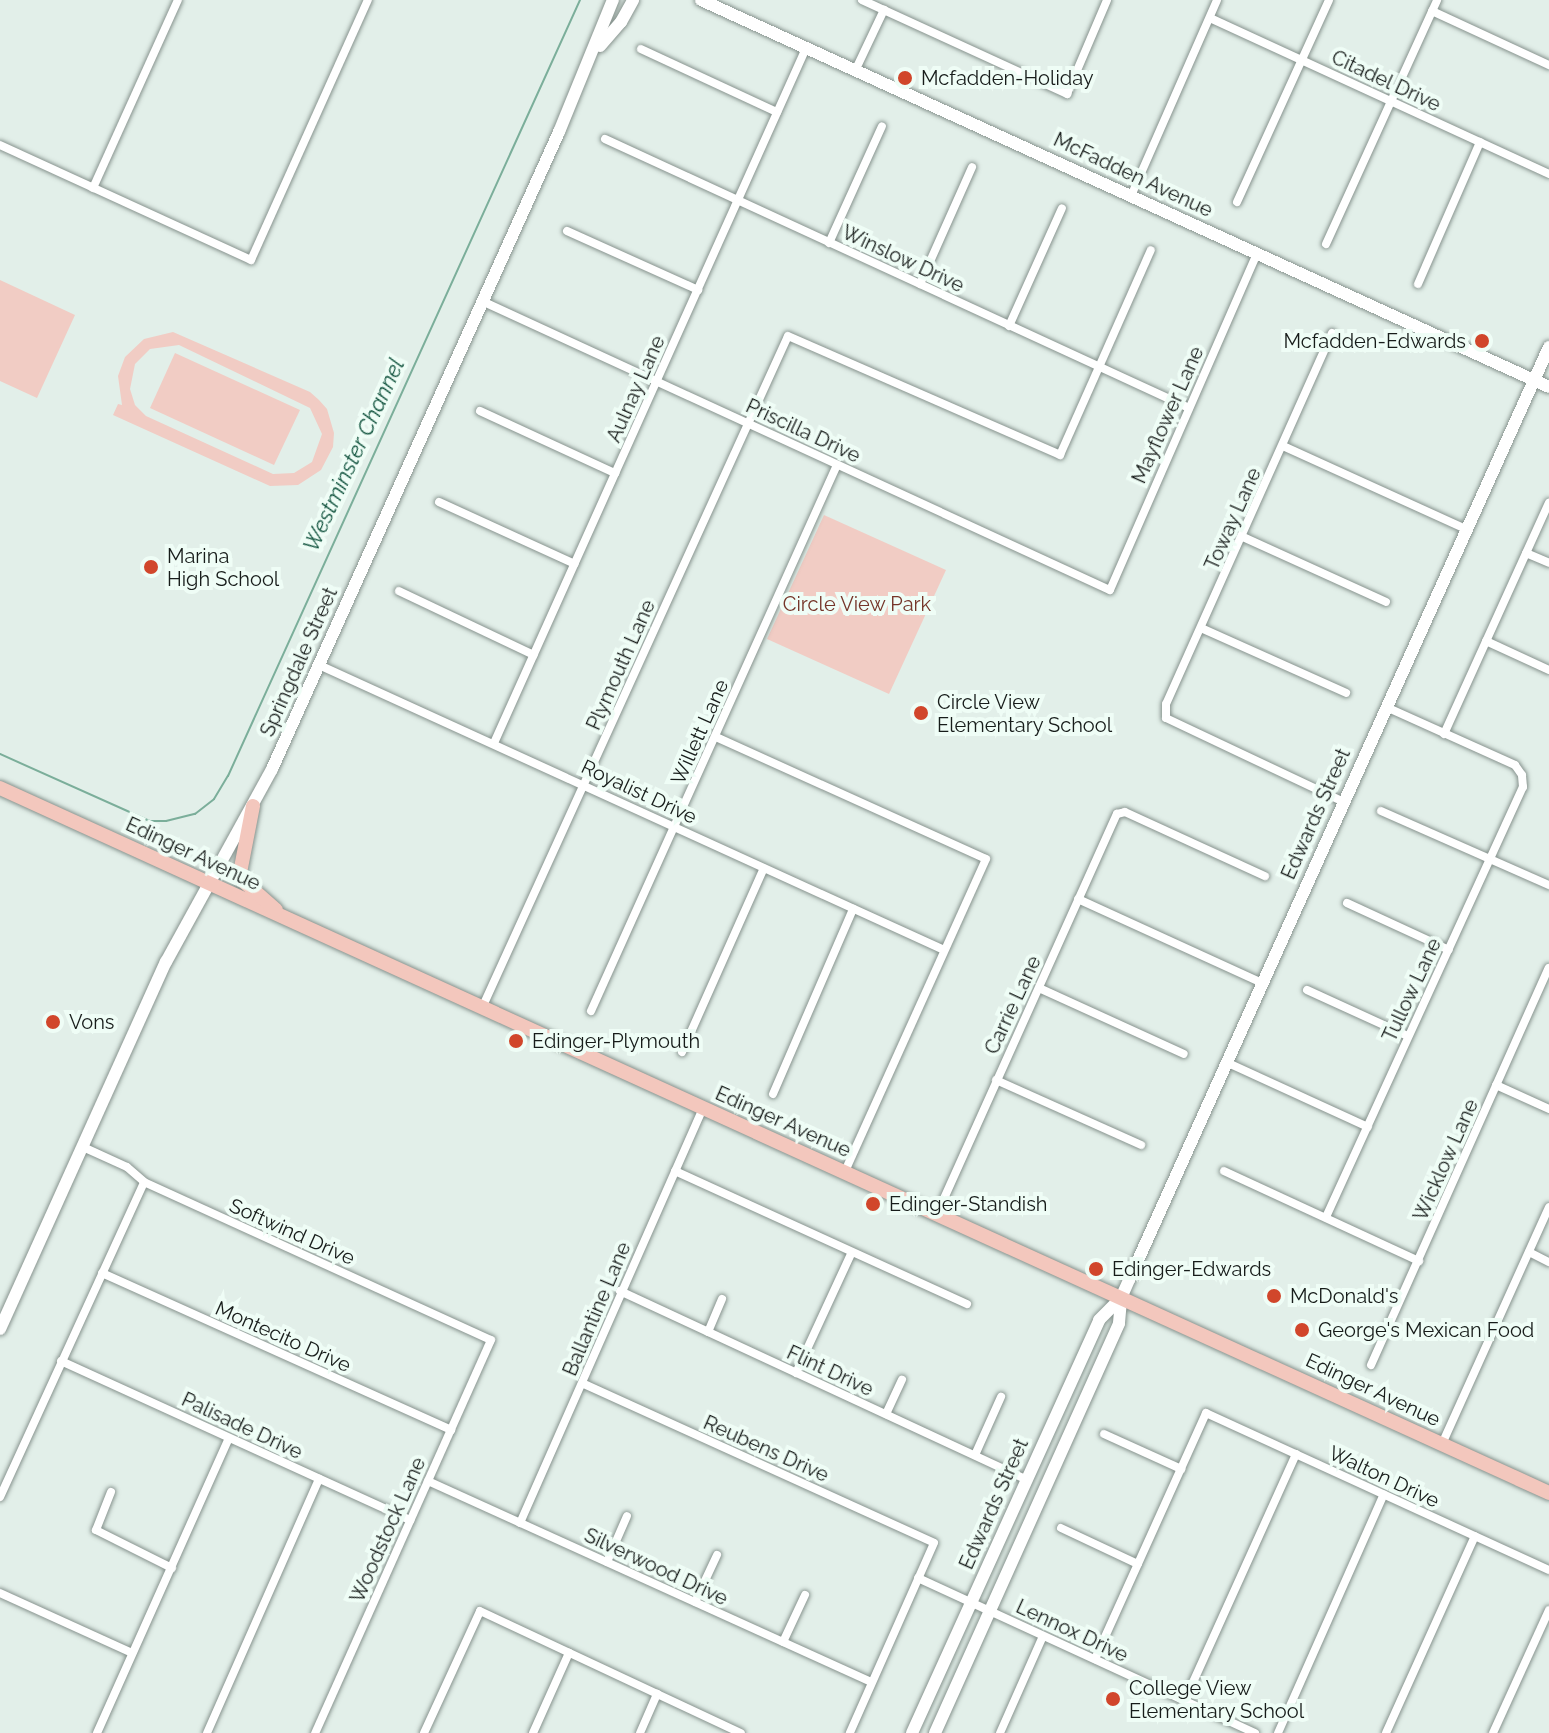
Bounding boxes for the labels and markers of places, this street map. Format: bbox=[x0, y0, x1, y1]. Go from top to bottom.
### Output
place label: Mcfadden-Holiday bbox=[921, 66, 1094, 90]
marker: Mcfadden-Holiday bbox=[896, 69, 914, 87]
place label: Mcfadden-Edwards bbox=[1283, 329, 1466, 353]
marker: Mcfadden-Edwards bbox=[1473, 332, 1491, 350]
place label: Marina High School bbox=[167, 544, 279, 591]
marker: Marina High School bbox=[142, 558, 160, 576]
place label: Circle View Elementary School bbox=[937, 690, 1113, 737]
marker: Circle View Elementary School bbox=[912, 704, 930, 722]
place label: Vons bbox=[69, 1010, 114, 1034]
marker: Vons bbox=[44, 1013, 62, 1031]
place label: Edinger-Plymouth bbox=[532, 1029, 700, 1053]
marker: Edinger-Plymouth bbox=[507, 1032, 525, 1050]
place label: Edinger-Standish bbox=[889, 1192, 1048, 1216]
marker: Edinger-Standish bbox=[864, 1195, 882, 1213]
place label: Edinger-Edwards bbox=[1112, 1257, 1271, 1281]
marker: Edinger-Edwards bbox=[1087, 1260, 1105, 1278]
place label: McDonald's bbox=[1290, 1284, 1398, 1308]
marker: McDonald's bbox=[1265, 1287, 1283, 1305]
place label: George's Mexican Food bbox=[1318, 1318, 1534, 1342]
marker: George's Mexican Food bbox=[1293, 1321, 1311, 1339]
place label: College View Elementary School bbox=[1129, 1676, 1305, 1723]
marker: College View Elementary School bbox=[1104, 1690, 1122, 1708]

